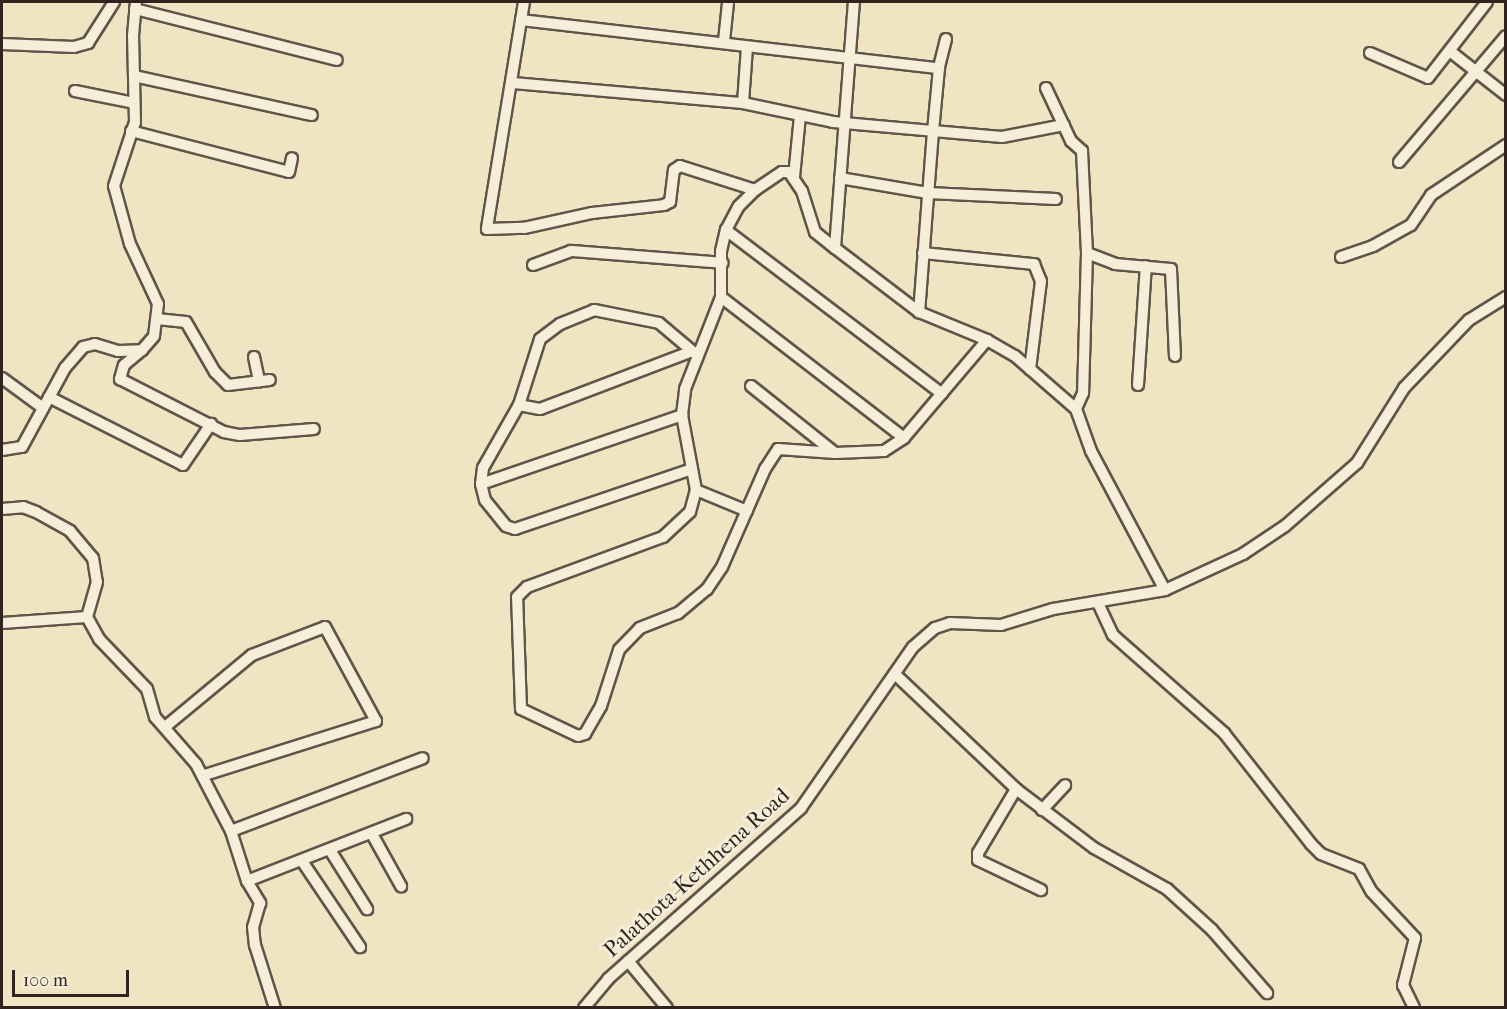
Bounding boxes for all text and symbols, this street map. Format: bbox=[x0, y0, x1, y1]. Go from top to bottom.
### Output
street label: Palathota-Kethhena Road bbox=[599, 783, 795, 963]
scale bar bbox=[15, 958, 132, 996]
text: 100 m bbox=[23, 970, 68, 991]

